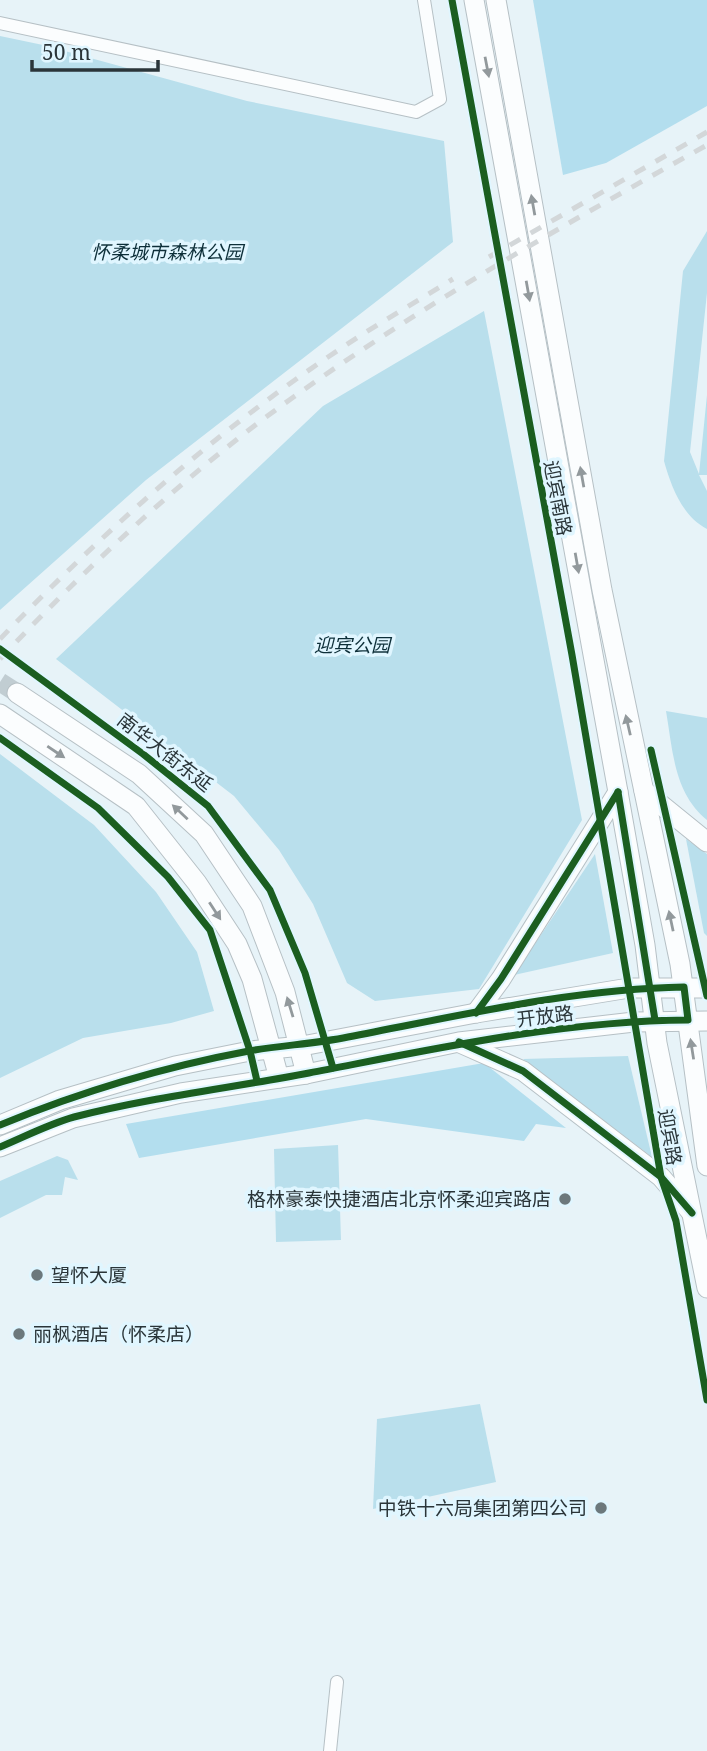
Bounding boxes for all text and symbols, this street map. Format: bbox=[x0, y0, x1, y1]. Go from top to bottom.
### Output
scale bar bbox=[32, 28, 158, 72]
text: 50 m bbox=[42, 38, 91, 66]
one-way arrow bbox=[481, 56, 492, 78]
one-way arrow bbox=[527, 194, 538, 216]
park label: 怀柔城市森林公园 bbox=[91, 239, 246, 265]
one-way arrow bbox=[522, 280, 533, 302]
street label: 迎宾南路 bbox=[538, 458, 578, 538]
one-way arrow bbox=[576, 466, 587, 488]
one-way arrow bbox=[572, 552, 583, 574]
park label: 迎宾公园 bbox=[314, 632, 393, 658]
street label: 南华大街东延 bbox=[112, 707, 218, 797]
one-way arrow bbox=[623, 713, 634, 735]
one-way arrow bbox=[47, 745, 66, 758]
one-way arrow bbox=[172, 805, 189, 821]
one-way arrow bbox=[209, 901, 222, 920]
one-way arrow bbox=[665, 909, 676, 931]
one-way arrow bbox=[284, 997, 294, 1018]
street label: 开放路 bbox=[515, 1000, 575, 1032]
one-way arrow bbox=[686, 1038, 697, 1060]
street label: 迎宾路 bbox=[652, 1107, 688, 1167]
place label: 格林豪泰快捷酒店北京怀柔迎宾路店 bbox=[247, 1186, 551, 1212]
marker: 格林豪泰快捷酒店北京怀柔迎宾路店 bbox=[557, 1191, 573, 1207]
place label: 望怀大厦 bbox=[51, 1262, 127, 1288]
marker: 望怀大厦 bbox=[29, 1267, 45, 1283]
place label: 丽枫酒店（怀柔店） bbox=[33, 1321, 204, 1347]
marker: 丽枫酒店（怀柔店） bbox=[11, 1326, 27, 1342]
place label: 中铁十六局集团第四公司 bbox=[378, 1495, 587, 1521]
marker: 中铁十六局集团第四公司 bbox=[593, 1500, 609, 1516]

